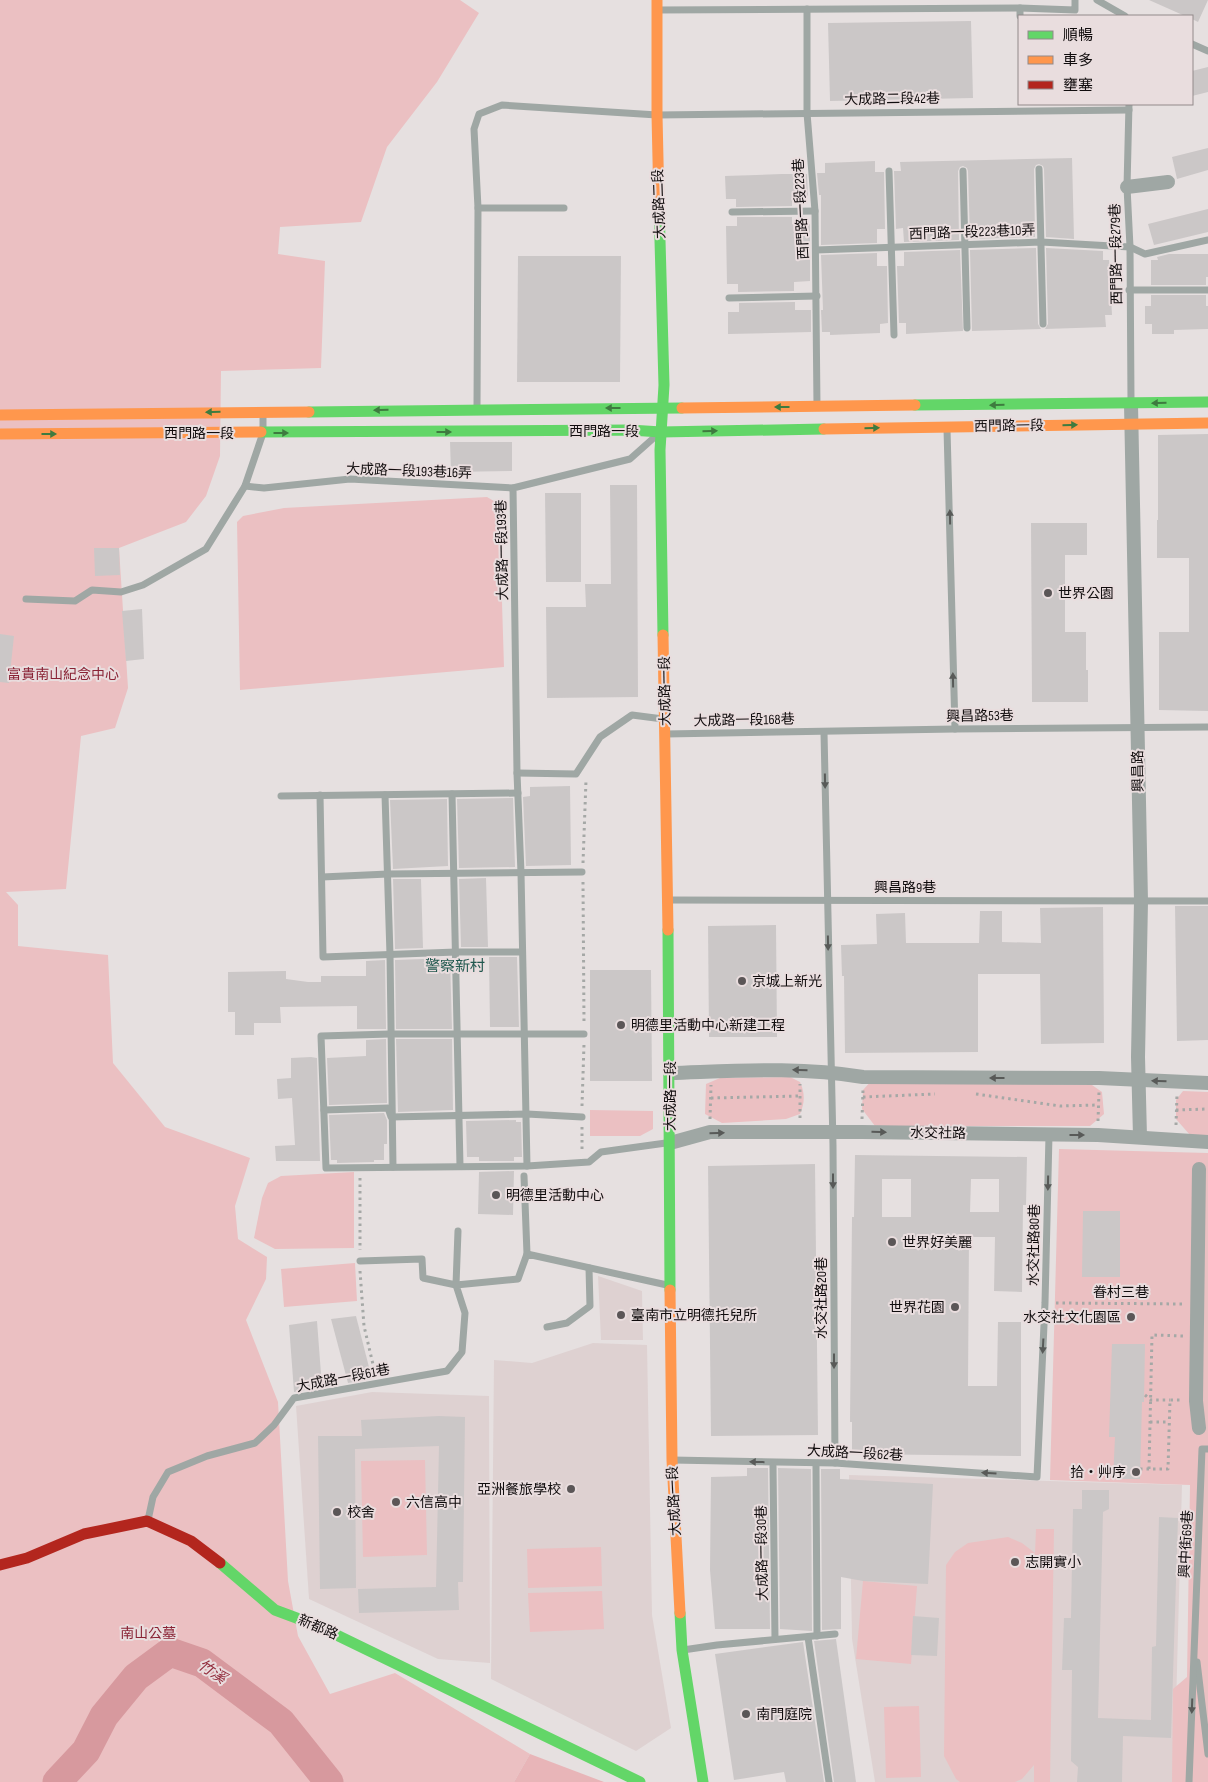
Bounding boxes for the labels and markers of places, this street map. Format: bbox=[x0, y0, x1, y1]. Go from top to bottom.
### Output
place label: 世界公園 bbox=[1058, 585, 1114, 602]
marker: 世界公園 bbox=[1042, 587, 1054, 599]
place label: 京城上新光 bbox=[752, 973, 822, 990]
marker: 京城上新光 bbox=[736, 975, 748, 987]
place label: 明德里活動中心新建工程 bbox=[631, 1017, 785, 1034]
marker: 明德里活動中心新建工程 bbox=[615, 1019, 627, 1031]
place label: 明德里活動中心 bbox=[506, 1187, 604, 1204]
marker: 明德里活動中心 bbox=[490, 1189, 502, 1201]
place label: 世界好美麗 bbox=[902, 1234, 972, 1251]
marker: 世界好美麗 bbox=[886, 1236, 898, 1248]
place label: 世界花園 bbox=[889, 1299, 945, 1316]
marker: 世界花園 bbox=[949, 1301, 961, 1313]
place label: 臺南市立明德托兒所 bbox=[631, 1307, 757, 1324]
marker: 臺南市立明德托兒所 bbox=[615, 1309, 627, 1321]
place label: 水交社文化園區 bbox=[1023, 1309, 1121, 1326]
marker: 水交社文化園區 bbox=[1125, 1311, 1137, 1323]
place label: 拾・艸序 bbox=[1070, 1464, 1126, 1481]
marker: 拾・艸序 bbox=[1130, 1466, 1142, 1478]
place label: 亞洲餐旅學校 bbox=[477, 1481, 561, 1498]
marker: 亞洲餐旅學校 bbox=[565, 1483, 577, 1495]
place label: 六信高中 bbox=[406, 1494, 462, 1511]
marker: 六信高中 bbox=[390, 1496, 402, 1508]
place label: 校舍 bbox=[347, 1504, 375, 1521]
marker: 校舍 bbox=[331, 1506, 343, 1518]
place label: 志開實小 bbox=[1025, 1554, 1081, 1571]
marker: 志開實小 bbox=[1009, 1556, 1021, 1568]
place label: 南門庭院 bbox=[756, 1706, 812, 1723]
marker: 南門庭院 bbox=[740, 1708, 752, 1720]

